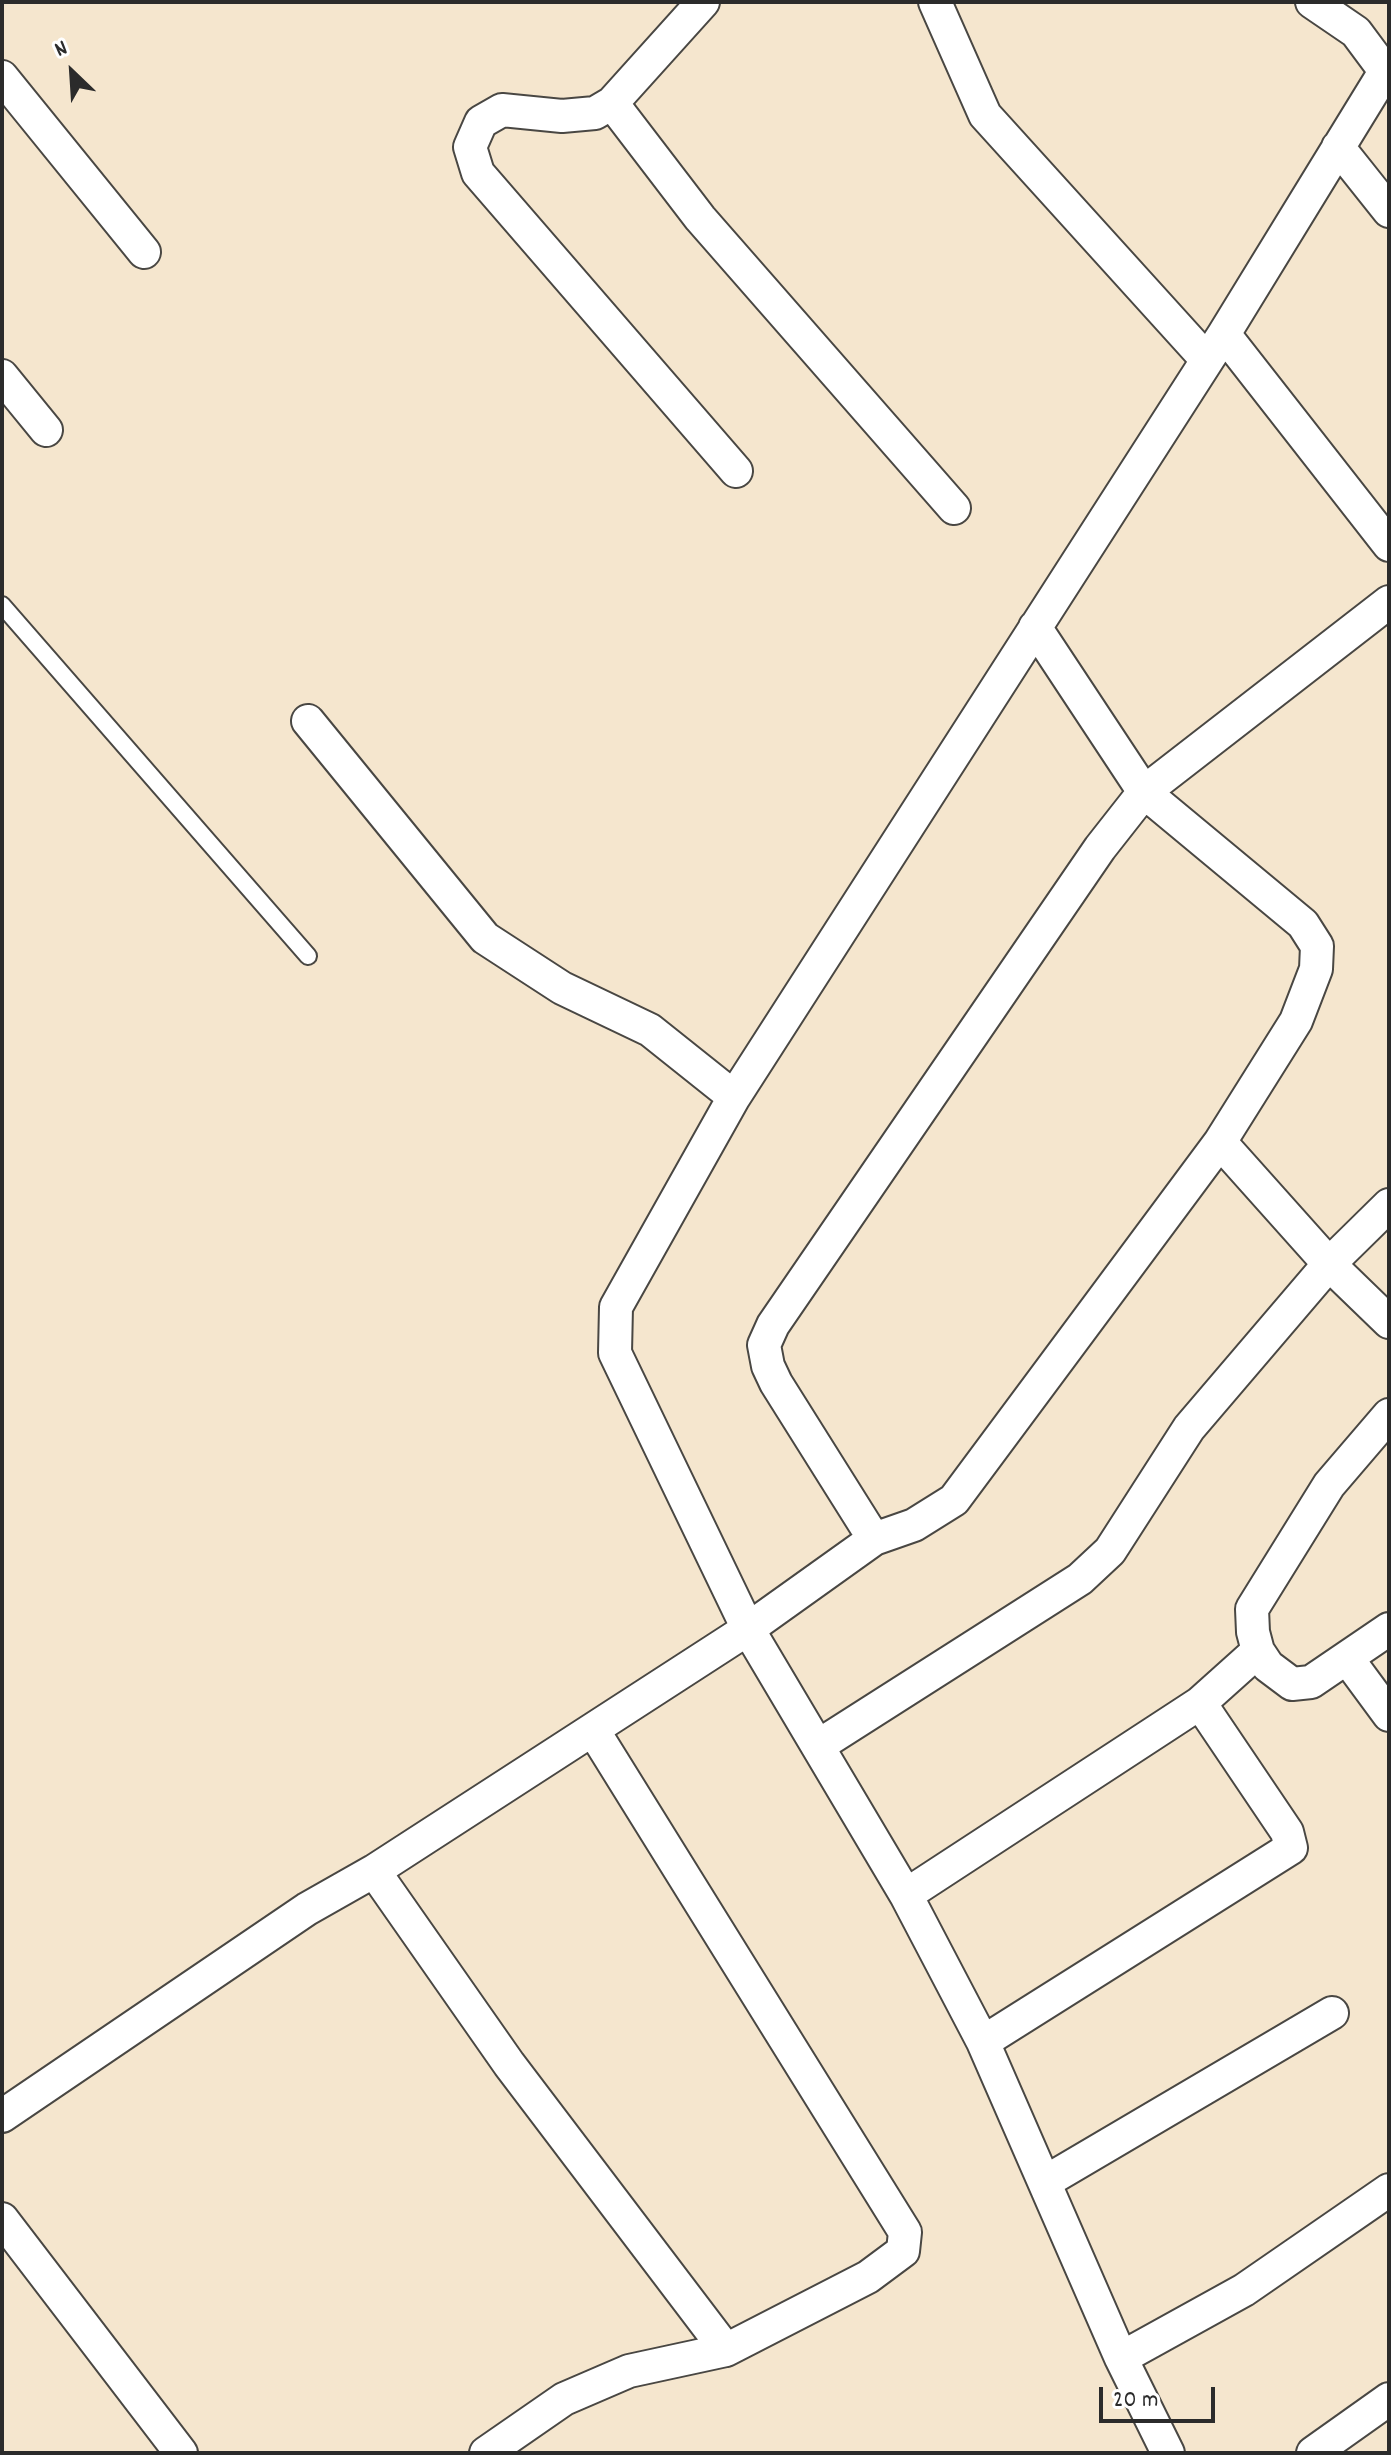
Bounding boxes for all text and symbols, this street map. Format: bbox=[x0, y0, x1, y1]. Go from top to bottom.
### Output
north arrow bbox=[32, 32, 112, 112]
text: N bbox=[50, 33, 73, 66]
scale bar bbox=[1103, 2371, 1219, 2421]
text: 20 m bbox=[1113, 2384, 1159, 2418]

